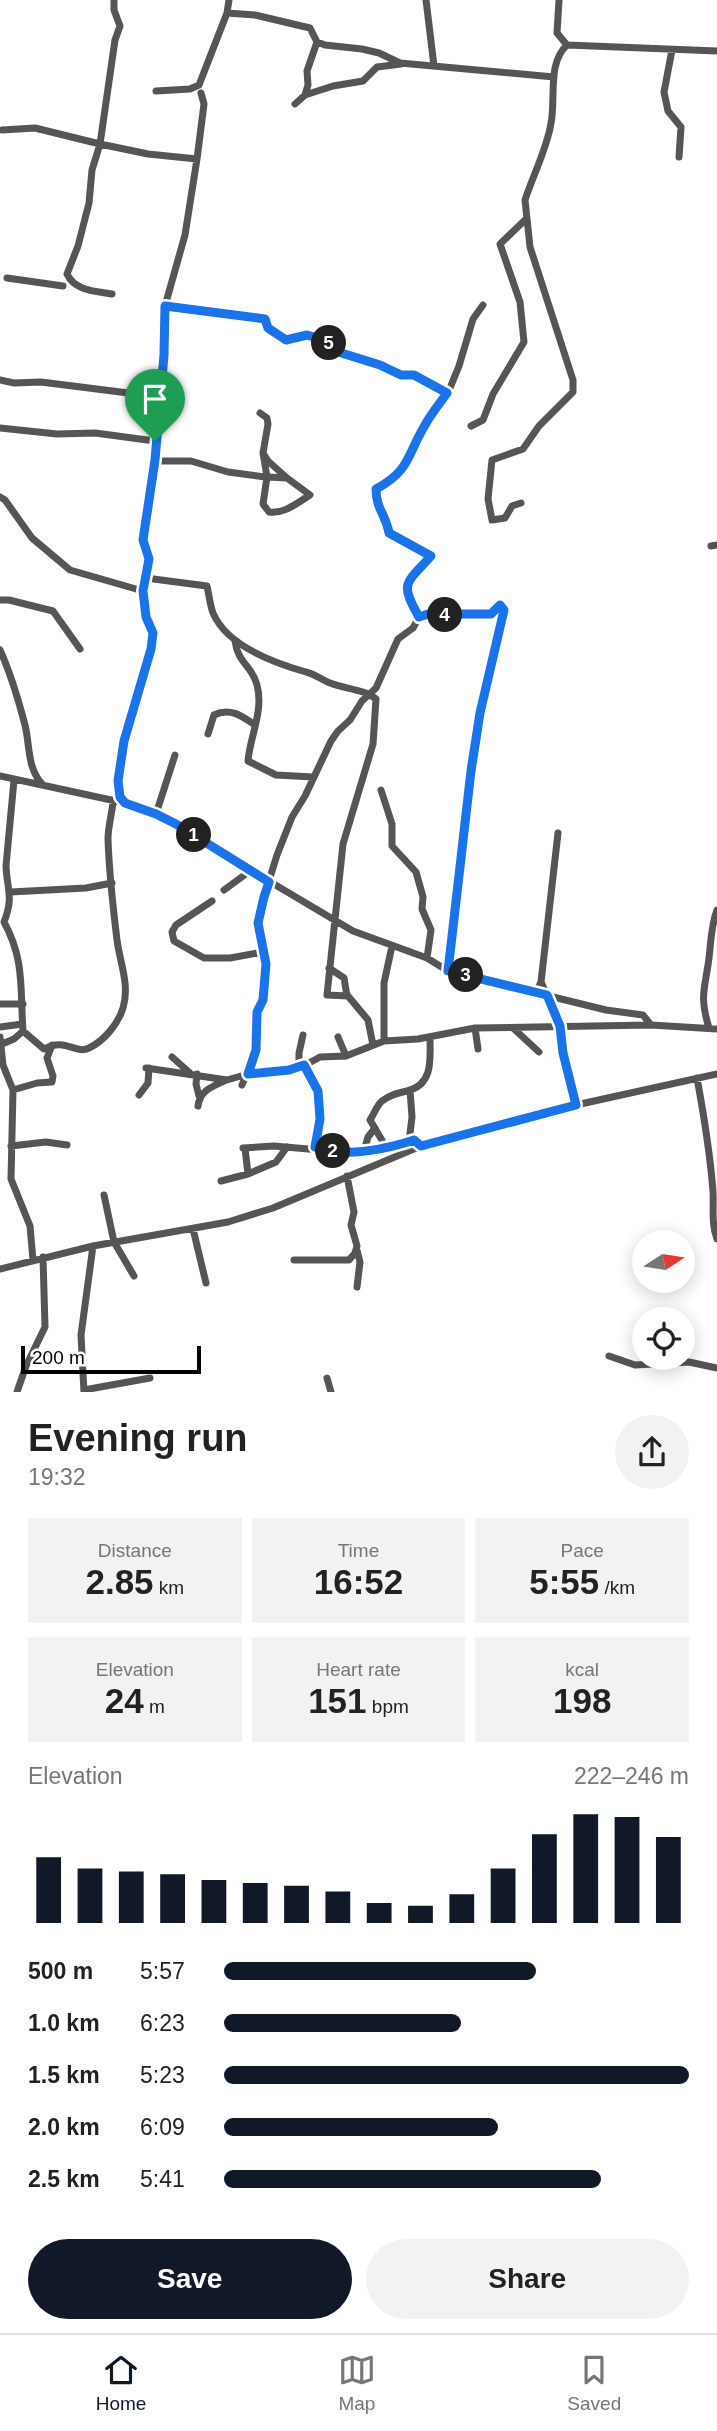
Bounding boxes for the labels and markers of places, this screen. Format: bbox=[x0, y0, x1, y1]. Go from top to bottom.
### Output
pin: 5 bbox=[312, 326, 346, 360]
pin bbox=[125, 369, 185, 441]
pin: 4 bbox=[428, 598, 462, 632]
pin: 1 bbox=[176, 818, 212, 852]
pin: 3 bbox=[448, 958, 484, 992]
pin: 2 bbox=[316, 1134, 350, 1168]

